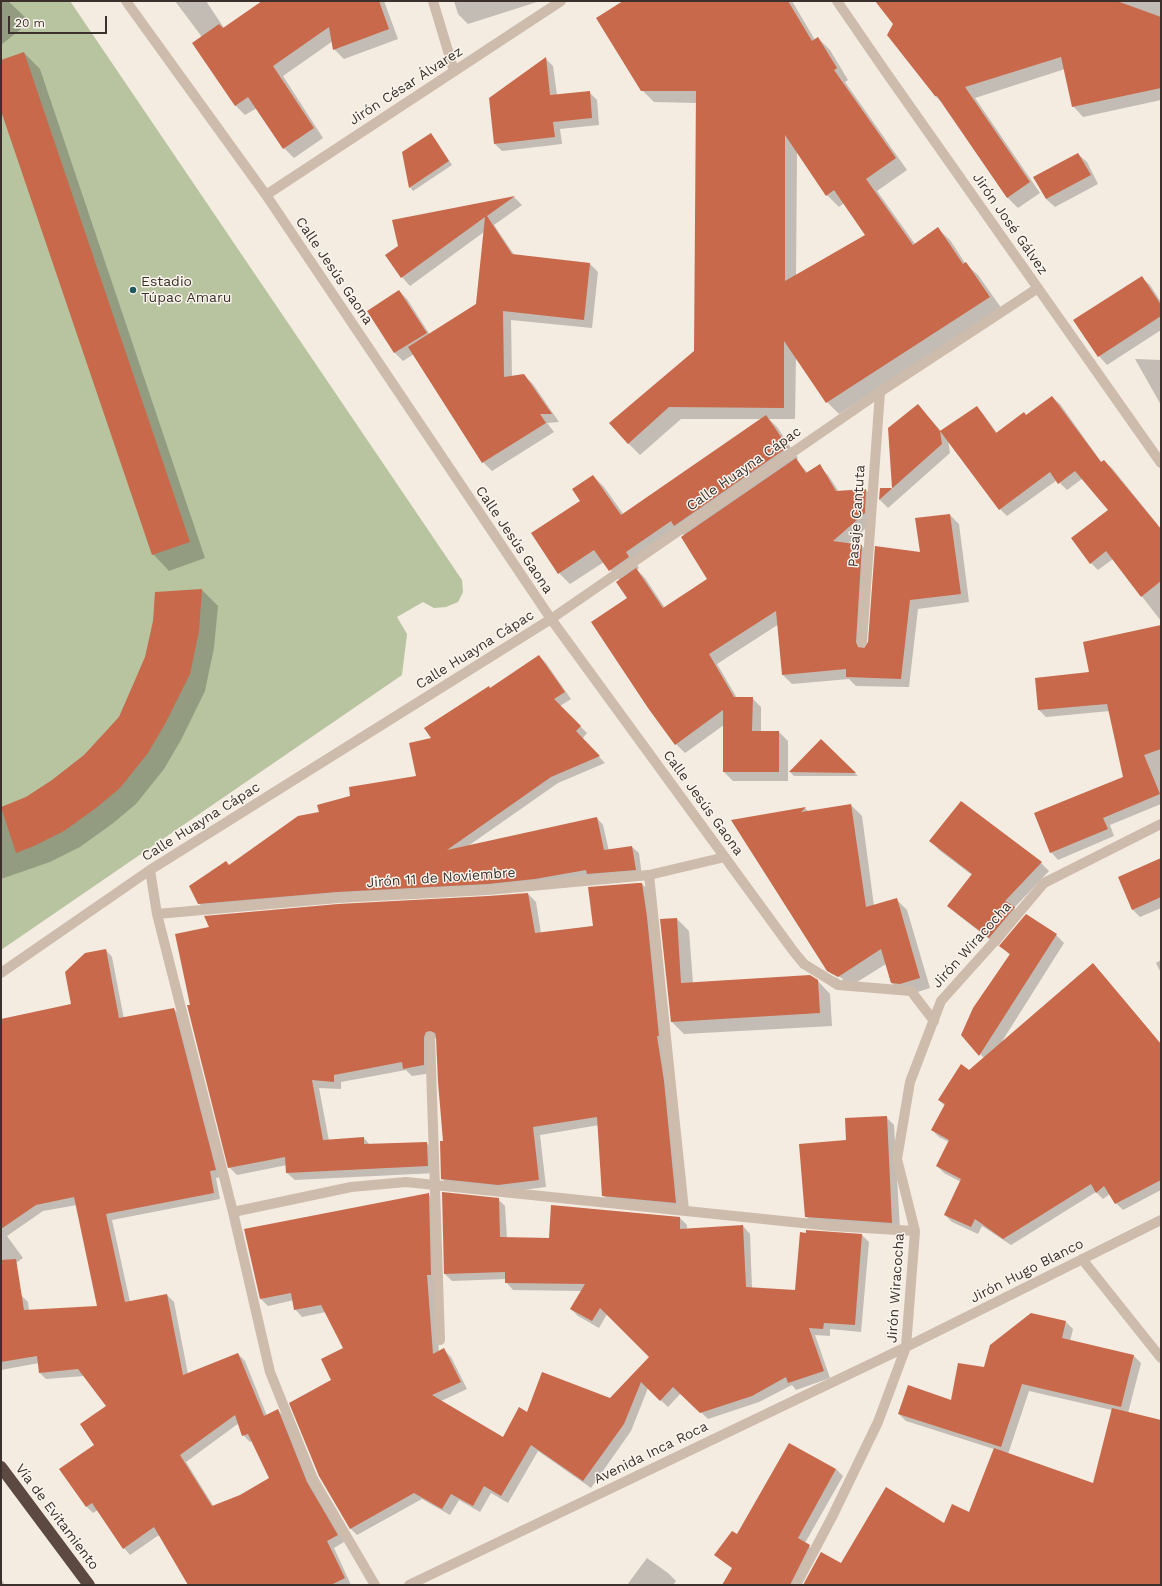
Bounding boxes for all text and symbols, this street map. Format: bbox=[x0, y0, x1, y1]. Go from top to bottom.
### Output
scale bar bbox=[10, 8, 109, 34]
text: 20 m bbox=[15, 16, 45, 30]
street label: Jirón César Álvarez bbox=[346, 43, 466, 129]
street label: Jirón José Gálvez bbox=[969, 170, 1051, 278]
street label: Calle Jesús Gaona bbox=[292, 214, 376, 328]
place label: Estadio Túpac Amaru bbox=[141, 274, 231, 306]
marker: Estadio Túpac Amaru bbox=[128, 285, 138, 295]
street label: Calle Huayna Cápac bbox=[684, 423, 804, 515]
street label: Pasaje Cantuta bbox=[845, 464, 869, 568]
street label: Calle Jesús Gaona bbox=[472, 483, 556, 597]
street label: Calle Huayna Cápac bbox=[413, 607, 537, 693]
street label: Calle Jesús Gaona bbox=[659, 747, 747, 859]
street label: Calle Huayna Cápac bbox=[139, 779, 263, 865]
street label: Jirón 11 de Noviembre bbox=[366, 864, 516, 892]
street label: Jirón Wiracocha bbox=[929, 898, 1015, 992]
street label: Jirón Wiracocha bbox=[884, 1232, 908, 1344]
street label: Jirón Hugo Blanco bbox=[968, 1235, 1086, 1307]
street label: Avenida Inca Roca bbox=[591, 1418, 711, 1488]
street label: Vía de Evitamiento bbox=[12, 1461, 102, 1573]

